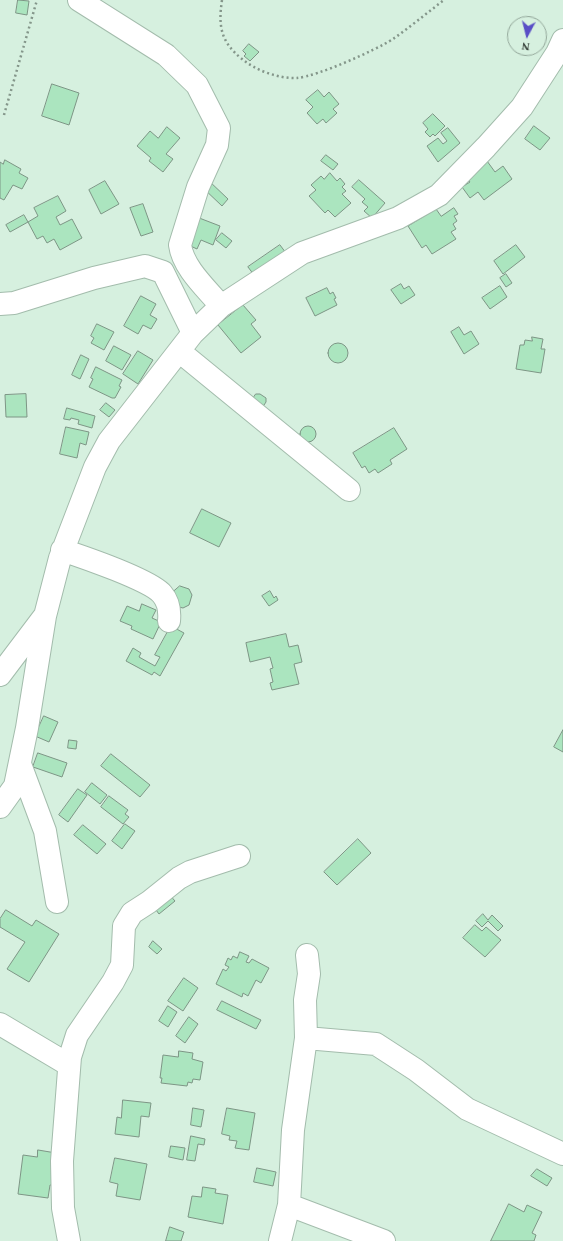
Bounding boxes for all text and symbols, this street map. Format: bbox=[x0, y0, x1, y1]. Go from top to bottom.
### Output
north arrow bbox=[507, 16, 547, 56]
text: N bbox=[521, 40, 530, 53]

